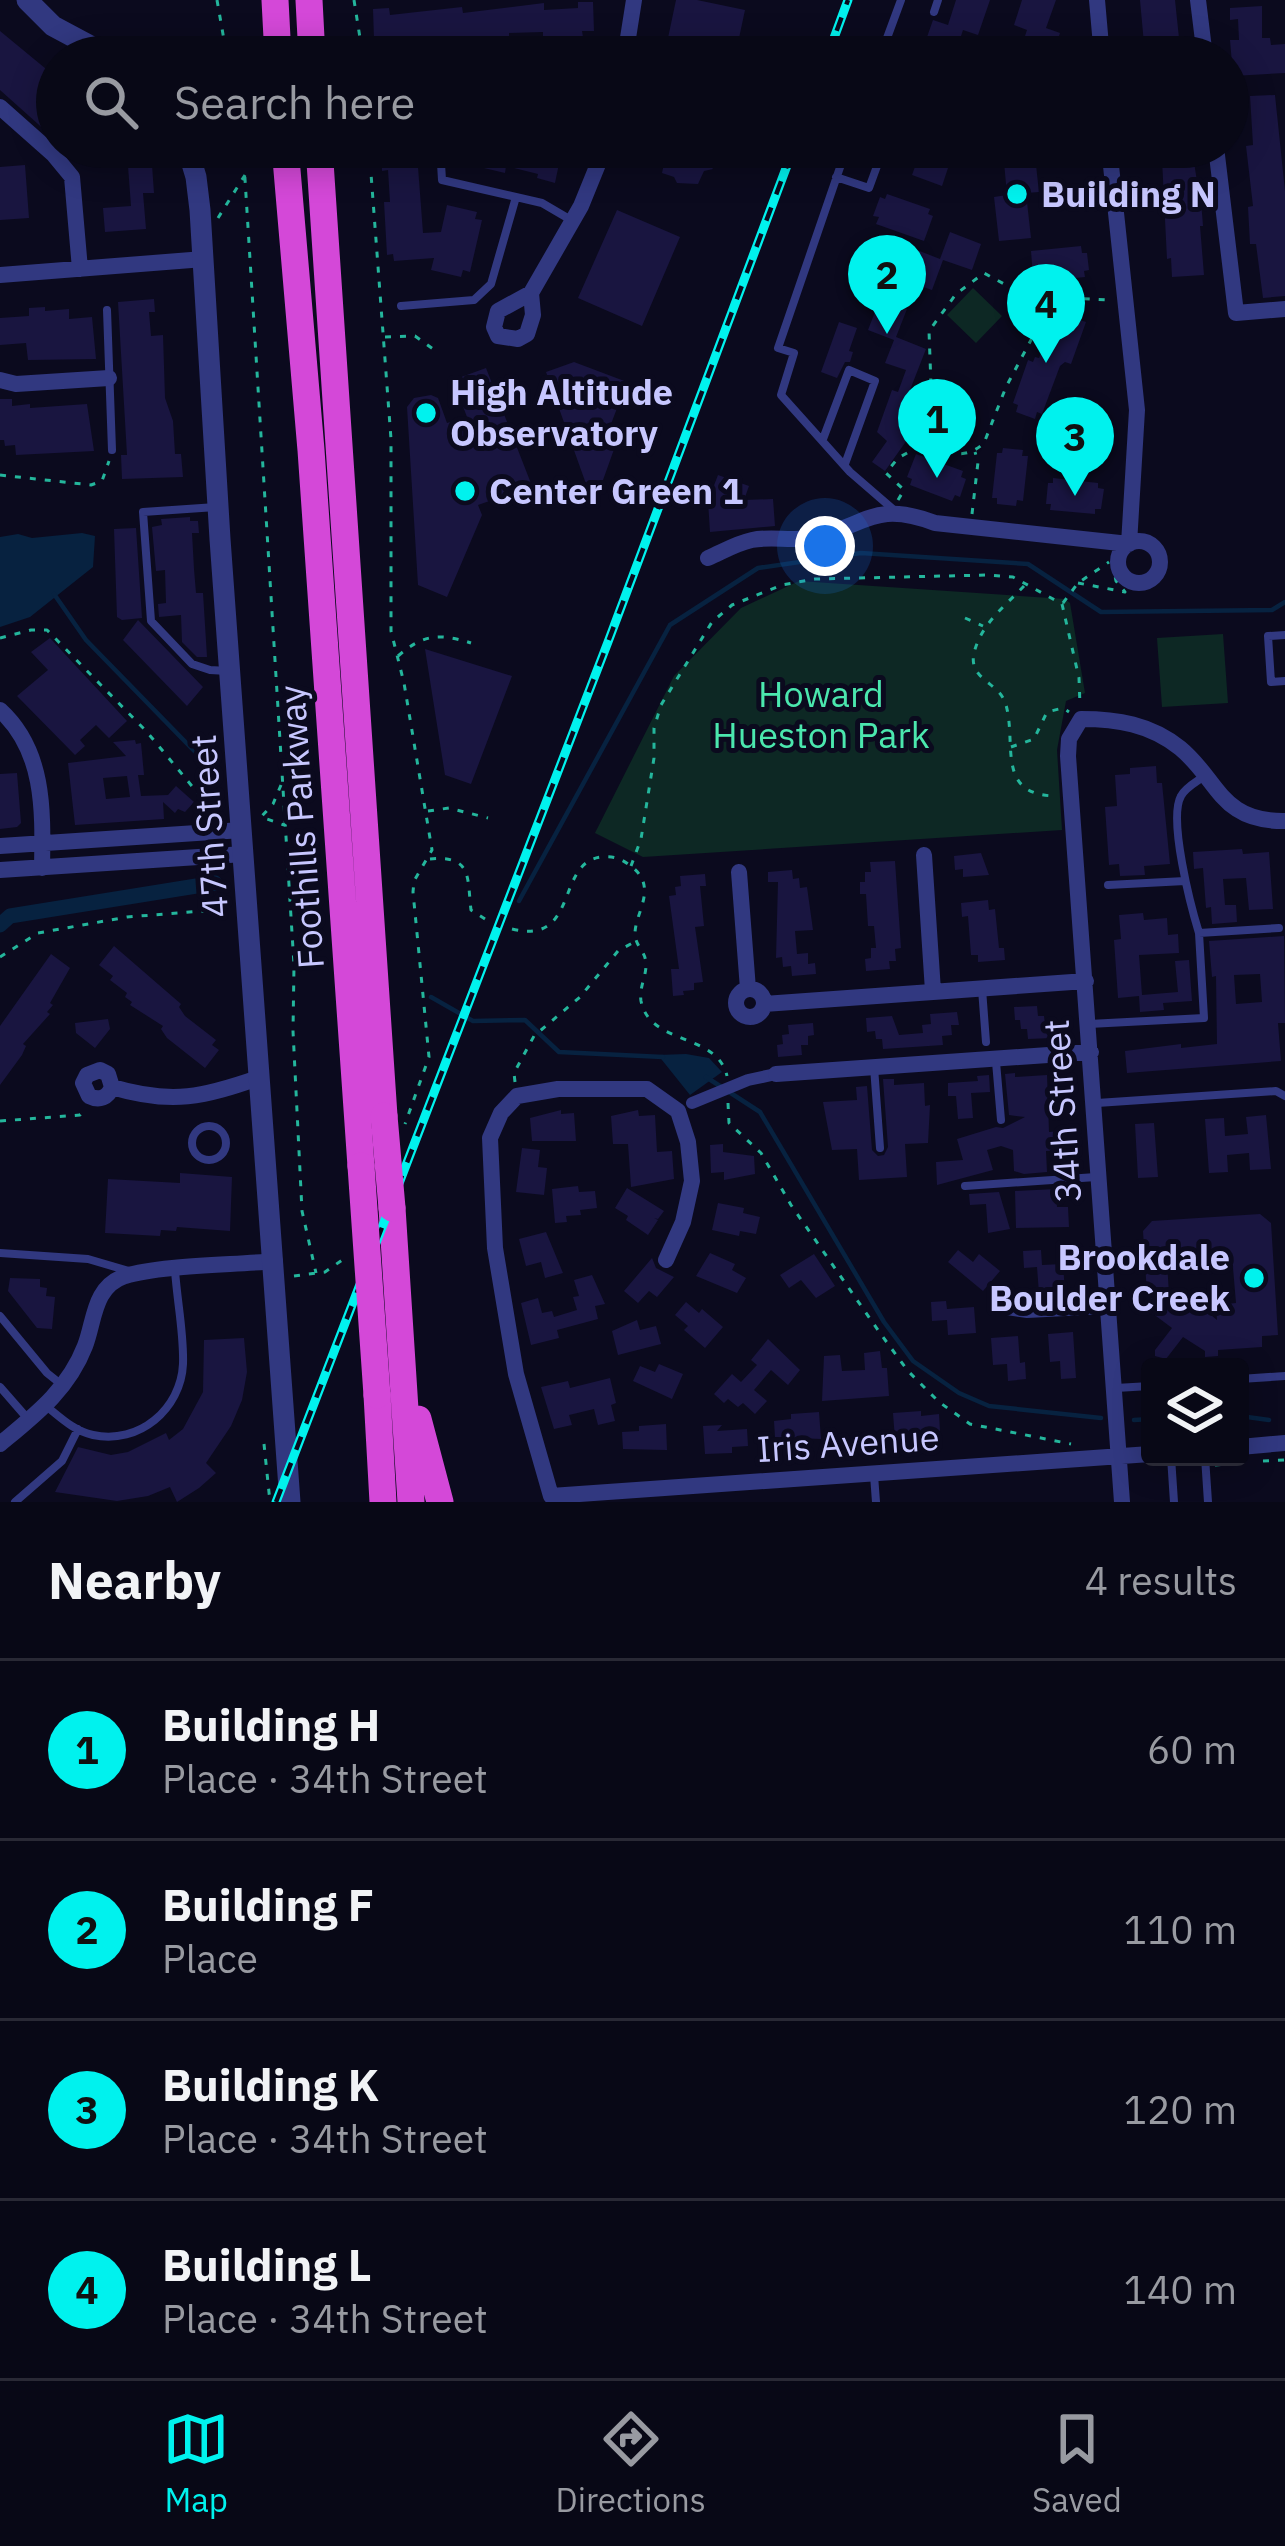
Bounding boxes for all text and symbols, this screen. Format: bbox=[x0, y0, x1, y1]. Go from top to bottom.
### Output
search box bbox=[36, 36, 1249, 168]
icon: search bbox=[78, 69, 144, 135]
text: Search here bbox=[174, 73, 415, 131]
place label: Building N bbox=[1041, 170, 1216, 217]
marker: Building N bbox=[1004, 181, 1030, 207]
pin: 2 bbox=[848, 235, 926, 334]
pin: 4 bbox=[1007, 264, 1085, 363]
place label: High Altitude Observatory bbox=[450, 368, 673, 456]
pin: 1 bbox=[898, 379, 976, 478]
pin: 3 bbox=[1036, 397, 1114, 496]
marker: High Altitude Observatory bbox=[413, 400, 439, 426]
place label: Center Green 1 bbox=[489, 467, 743, 514]
marker: Center Green 1 bbox=[452, 478, 478, 504]
your location bbox=[795, 516, 855, 576]
park label: Howard Hueston Park bbox=[712, 670, 930, 758]
street label: Foothills Parkway bbox=[267, 684, 334, 970]
street label: 47th Street bbox=[179, 733, 238, 919]
street label: 34th Street bbox=[1032, 1018, 1091, 1204]
place label: Brookdale Boulder Creek bbox=[989, 1233, 1230, 1321]
marker: Brookdale Boulder Creek bbox=[1241, 1265, 1267, 1291]
map controls bbox=[1141, 1358, 1249, 1466]
button: layers bbox=[1141, 1358, 1249, 1466]
street label: Iris Avenue bbox=[755, 1413, 941, 1472]
text: Nearby bbox=[48, 1547, 221, 1613]
text: 4 results bbox=[1085, 1555, 1237, 1606]
text: Building H bbox=[162, 1695, 380, 1753]
text: 1 bbox=[75, 1724, 99, 1775]
text: 60 m bbox=[1147, 1724, 1237, 1775]
text: Place · 34th Street bbox=[162, 1753, 488, 1804]
text: Building F bbox=[162, 1875, 374, 1933]
text: 2 bbox=[75, 1904, 99, 1955]
text: 110 m bbox=[1124, 1904, 1237, 1955]
text: Place bbox=[162, 1933, 258, 1984]
text: Building K bbox=[162, 2055, 379, 2113]
text: 3 bbox=[75, 2084, 99, 2135]
text: 120 m bbox=[1124, 2084, 1237, 2135]
text: Place · 34th Street bbox=[162, 2113, 488, 2164]
text: Building L bbox=[162, 2235, 372, 2293]
text: 4 bbox=[75, 2264, 99, 2315]
text: 140 m bbox=[1124, 2264, 1237, 2315]
text: Place · 34th Street bbox=[162, 2293, 488, 2344]
tab: Map bbox=[163, 2406, 229, 2521]
tab: Directions bbox=[556, 2406, 706, 2521]
tab: Saved bbox=[1032, 2406, 1122, 2521]

